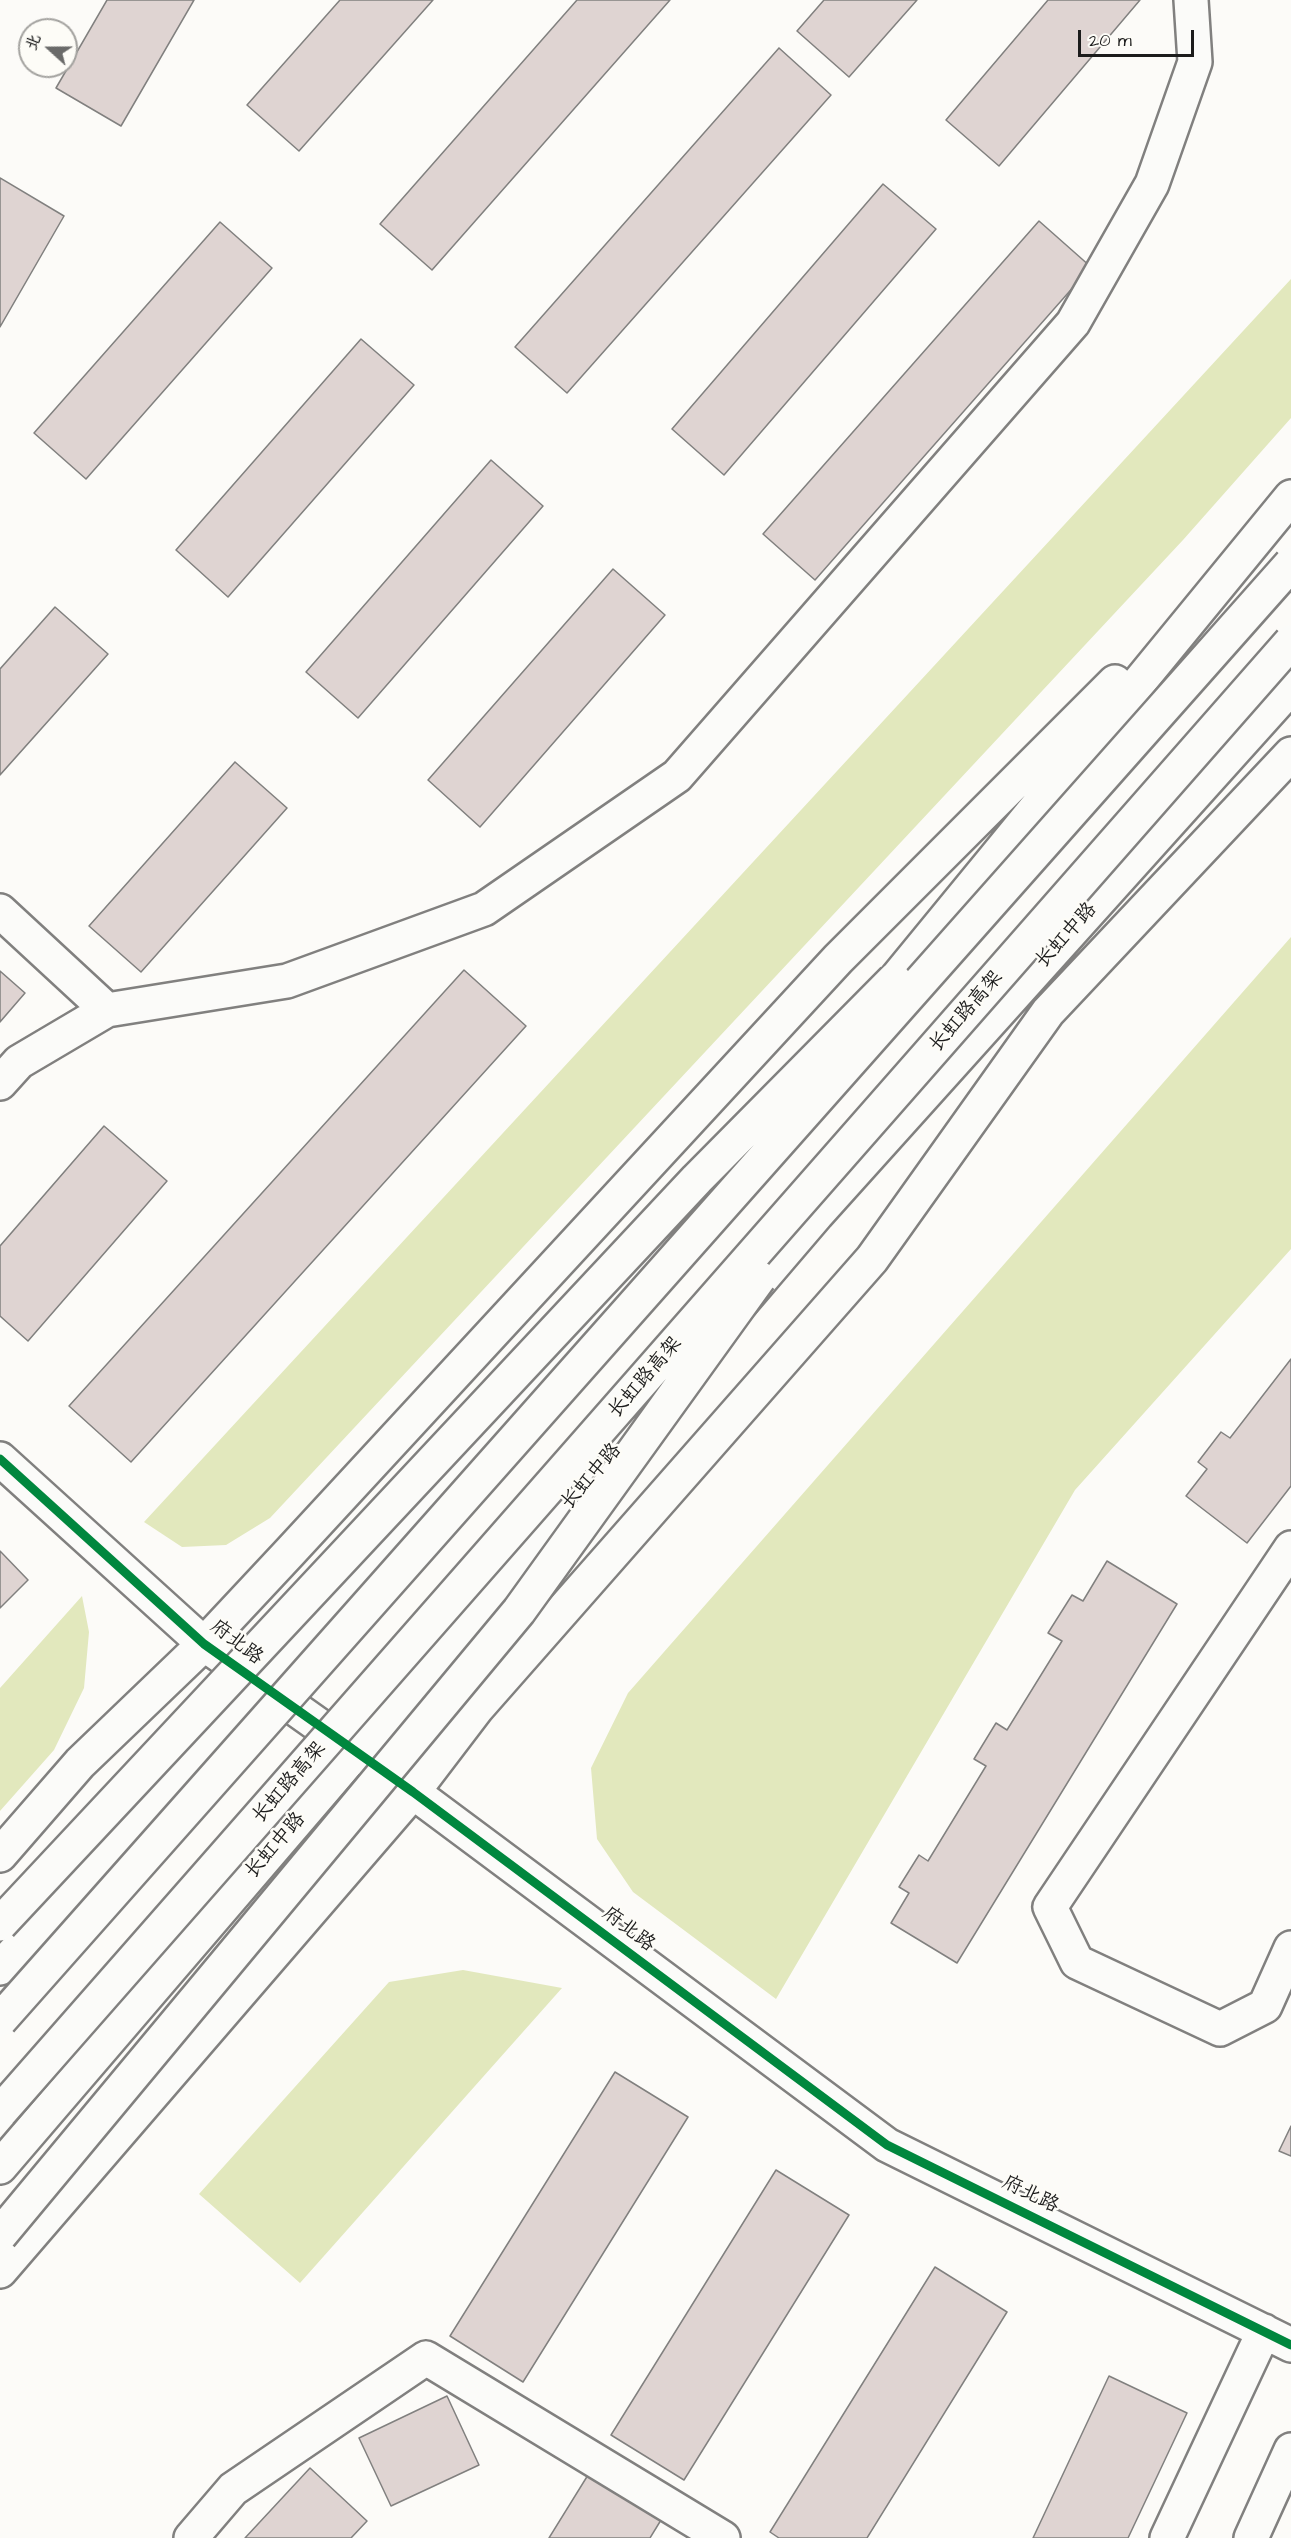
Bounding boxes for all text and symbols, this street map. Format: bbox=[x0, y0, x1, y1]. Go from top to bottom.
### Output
north arrow bbox=[18, 18, 78, 78]
scale bar bbox=[1081, 18, 1196, 56]
text: 20 m bbox=[1089, 28, 1132, 53]
text: 北 bbox=[20, 31, 46, 54]
street label: 长虹中路 bbox=[1031, 898, 1103, 974]
street label: 长虹路高架 bbox=[925, 966, 1009, 1058]
street label: 长虹路高架 bbox=[604, 1332, 688, 1424]
street label: 长虹中路 bbox=[557, 1439, 627, 1515]
street label: 府北路 bbox=[205, 1615, 267, 1671]
street label: 长虹路高架 bbox=[248, 1737, 332, 1829]
street label: 长虹中路 bbox=[241, 1808, 311, 1884]
street label: 府北路 bbox=[597, 1902, 659, 1958]
street label: 府北路 bbox=[998, 2171, 1062, 2219]

